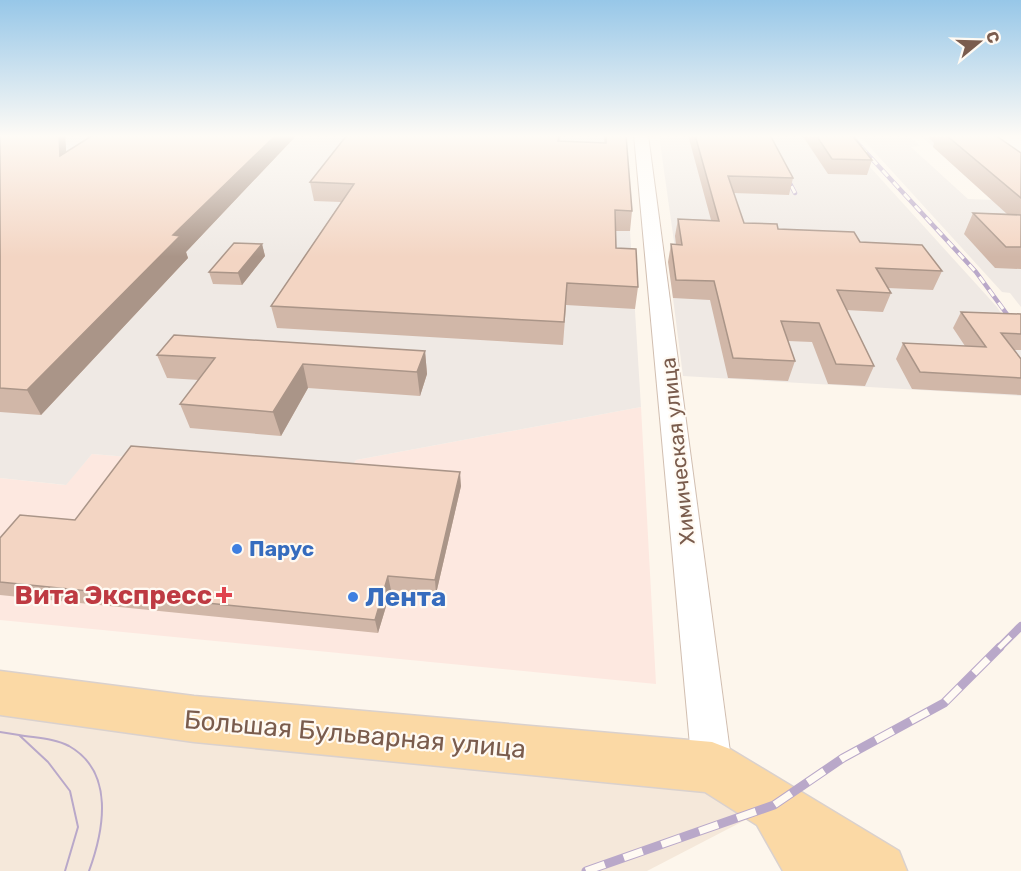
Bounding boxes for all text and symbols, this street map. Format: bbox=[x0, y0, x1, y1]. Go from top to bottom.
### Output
north arrow bbox=[949, 12, 1009, 72]
text: С bbox=[982, 29, 1004, 46]
street label: Химическая улица bbox=[655, 356, 700, 546]
place label: Парус bbox=[249, 536, 314, 561]
marker: Парус bbox=[230, 542, 244, 556]
place label: Вита Экспресс bbox=[15, 580, 212, 611]
place label: Лента bbox=[365, 582, 446, 613]
marker: Вита Экспресс bbox=[217, 588, 231, 602]
marker: Лента bbox=[346, 590, 360, 604]
street label: Большая Бульварная улица bbox=[183, 704, 527, 765]

